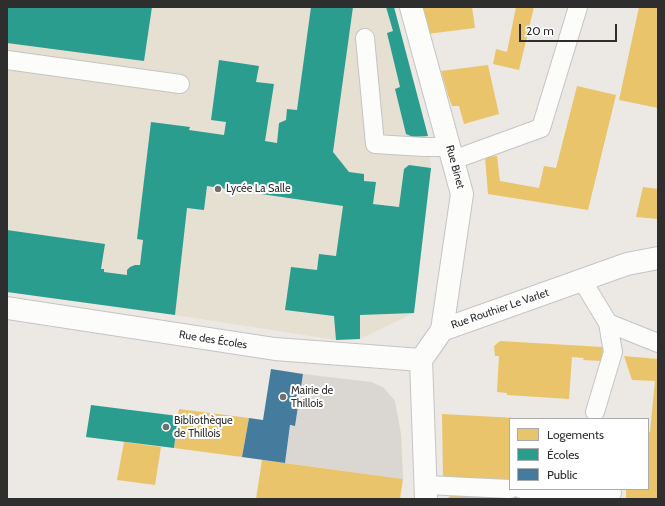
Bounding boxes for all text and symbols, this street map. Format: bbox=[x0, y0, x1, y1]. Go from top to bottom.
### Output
scale bar bbox=[521, 16, 619, 42]
text: 20 m bbox=[526, 23, 554, 38]
street label: Rue Binet bbox=[443, 144, 467, 190]
place label: Lycée La Salle bbox=[226, 182, 291, 196]
marker: Lycée La Salle bbox=[213, 184, 223, 194]
street label: Rue Routhier Le Varlet bbox=[449, 286, 551, 332]
street label: Rue des Écoles bbox=[178, 328, 248, 352]
place label: Mairie de Thillois bbox=[291, 384, 333, 410]
marker: Mairie de Thillois bbox=[278, 392, 288, 402]
place label: Bibliothèque de Thillois bbox=[174, 414, 233, 440]
legend bbox=[509, 418, 649, 490]
marker: Bibliothèque de Thillois bbox=[161, 422, 171, 432]
text: Logements bbox=[547, 427, 604, 442]
text: Écoles bbox=[547, 447, 579, 462]
text: Public bbox=[547, 467, 578, 482]

